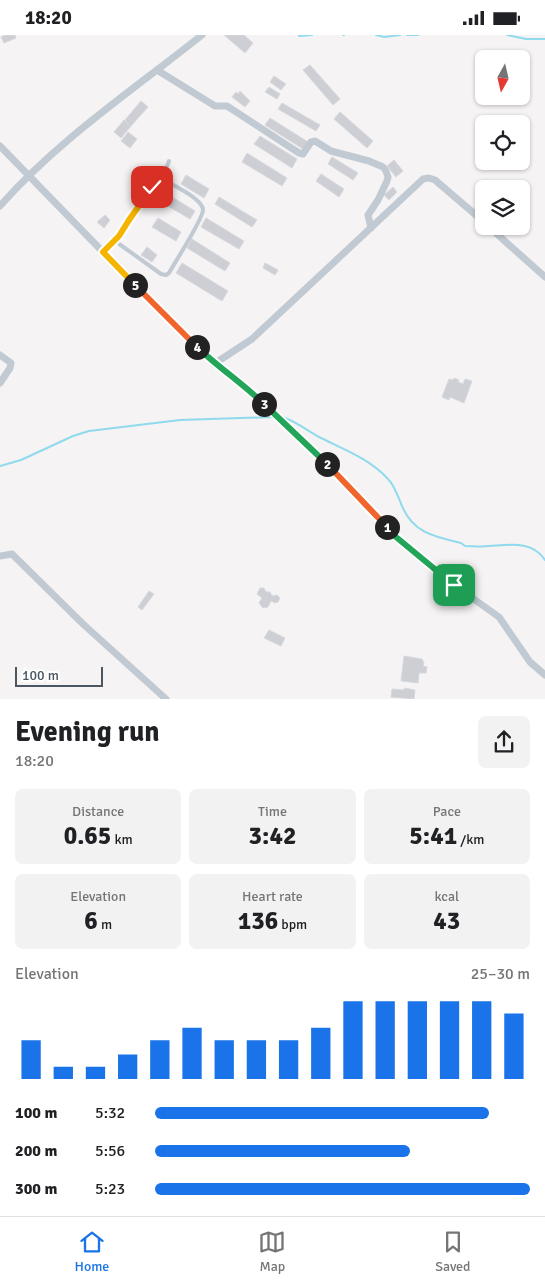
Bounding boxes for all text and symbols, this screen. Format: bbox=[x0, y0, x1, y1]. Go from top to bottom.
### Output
text: 18:20 bbox=[25, 6, 72, 30]
north arrow bbox=[475, 50, 530, 105]
map controls bbox=[475, 50, 530, 235]
button: locate bbox=[475, 115, 530, 170]
pin bbox=[131, 166, 173, 208]
icon: check bbox=[138, 173, 166, 201]
button: layers bbox=[475, 180, 530, 235]
pin: 5 bbox=[122, 273, 148, 297]
text: 5 bbox=[132, 277, 139, 294]
pin: 4 bbox=[184, 335, 210, 359]
text: 4 bbox=[194, 339, 201, 356]
pin: 3 bbox=[252, 391, 276, 417]
text: 3 bbox=[261, 396, 268, 413]
pin: 2 bbox=[314, 451, 340, 477]
text: 2 bbox=[324, 456, 331, 473]
pin: 1 bbox=[374, 515, 400, 539]
text: 1 bbox=[384, 519, 391, 536]
pin bbox=[433, 564, 475, 606]
icon: arrive bbox=[440, 571, 468, 599]
scale bar bbox=[15, 663, 102, 687]
text: 100 m bbox=[22, 667, 59, 684]
text: Evening run bbox=[15, 715, 160, 749]
button: share bbox=[478, 716, 530, 768]
text: 18:20 bbox=[15, 751, 54, 771]
text: Distance bbox=[72, 803, 124, 820]
text: Time bbox=[258, 803, 287, 820]
text: Pace bbox=[433, 803, 461, 820]
text: 0.65 bbox=[64, 820, 111, 851]
text: 3:42 bbox=[249, 820, 296, 851]
text: 5:41 bbox=[409, 820, 457, 851]
text: km bbox=[111, 831, 133, 848]
text: /km bbox=[457, 831, 484, 848]
text: Elevation bbox=[70, 888, 126, 905]
text: Heart rate bbox=[242, 888, 303, 905]
text: kcal bbox=[435, 888, 459, 905]
text: 6 bbox=[84, 905, 98, 936]
text: 136 bbox=[238, 905, 278, 936]
text: 43 bbox=[433, 905, 460, 936]
text: m bbox=[98, 916, 112, 933]
text: bpm bbox=[278, 916, 307, 933]
text: Elevation bbox=[15, 964, 79, 984]
text: 25–30 m bbox=[471, 964, 530, 984]
text: 100 m bbox=[15, 1103, 57, 1123]
text: 5:32 bbox=[95, 1103, 125, 1123]
text: 200 m bbox=[15, 1141, 57, 1161]
text: 5:56 bbox=[95, 1141, 125, 1161]
text: 300 m bbox=[15, 1179, 57, 1199]
text: 5:23 bbox=[95, 1179, 125, 1199]
tab: Home bbox=[74, 1228, 109, 1275]
tab: Map bbox=[258, 1228, 286, 1275]
tab: Saved bbox=[435, 1228, 471, 1275]

